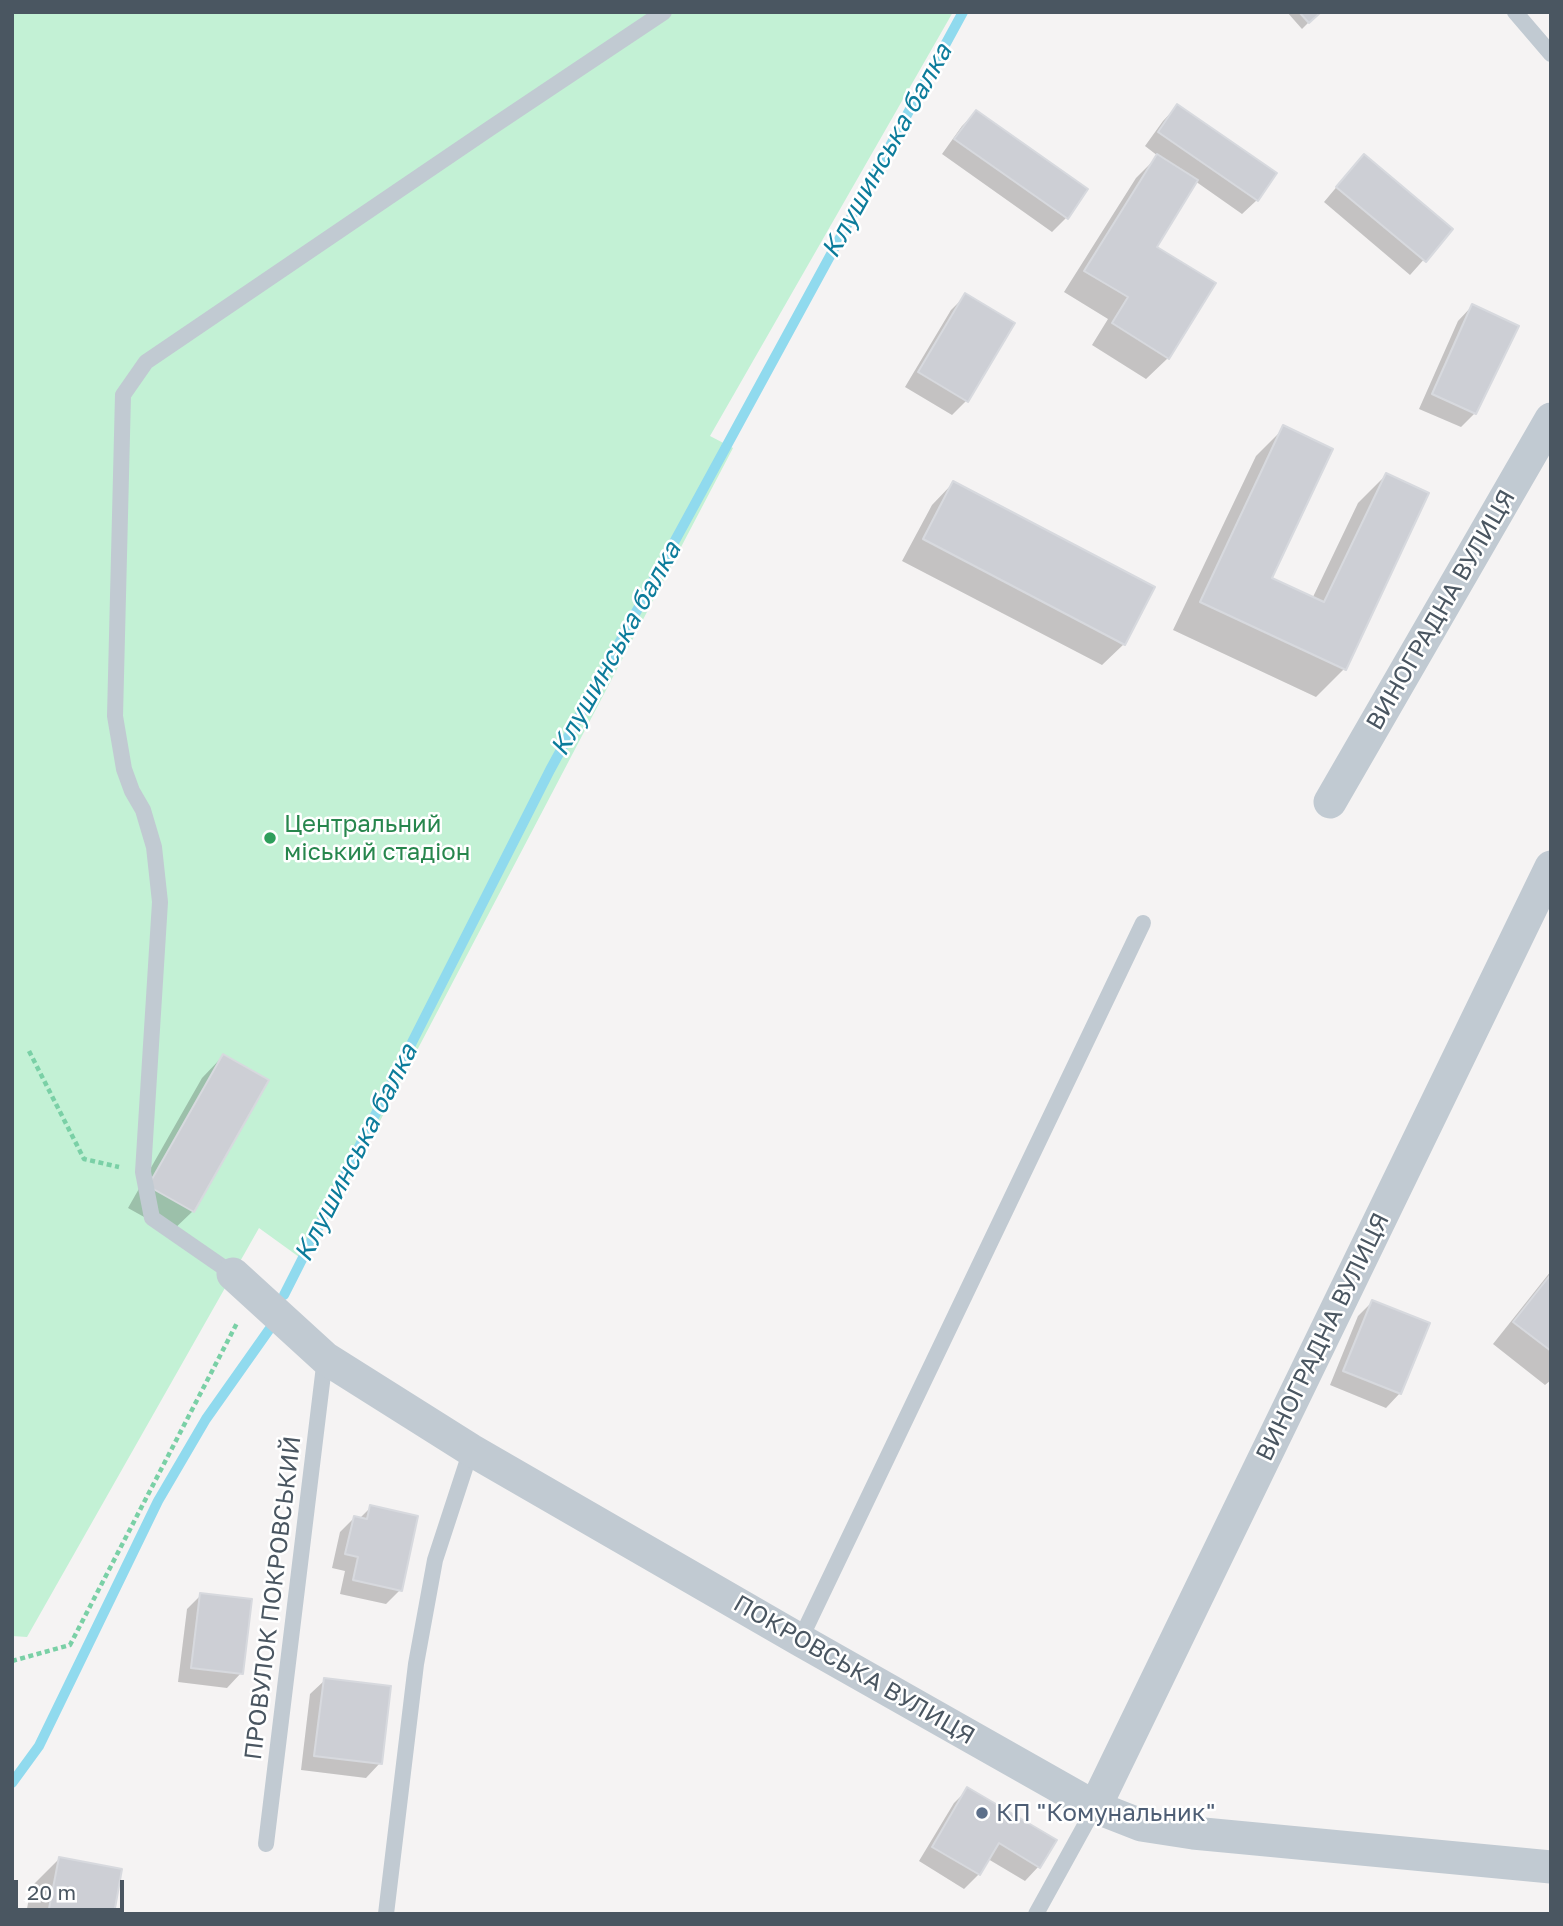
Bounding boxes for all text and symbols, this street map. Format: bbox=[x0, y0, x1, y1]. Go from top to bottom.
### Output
water label: Клушинська балка bbox=[815, 39, 959, 263]
street label: ВИНОГРАДНА ВУЛИЦЯ bbox=[1360, 485, 1522, 735]
water label: Клушинська балка bbox=[544, 537, 688, 761]
place label: Центральний міський стадіон bbox=[284, 810, 470, 866]
marker: Центральний міський стадіон bbox=[262, 830, 278, 846]
water label: Клушинська балка bbox=[288, 1039, 424, 1267]
street label: ВИНОГРАДНА ВУЛИЦЯ bbox=[1250, 1208, 1396, 1466]
street label: ПРОВУЛОК ПОКРОВСЬКИЙ bbox=[239, 1434, 307, 1762]
street label: ПОКРОВСЬКА ВУЛИЦЯ bbox=[728, 1589, 980, 1751]
place label: КП "Комунальник" bbox=[996, 1799, 1215, 1827]
marker: КП "Комунальник" bbox=[974, 1805, 990, 1821]
scale bar bbox=[18, 1867, 128, 1911]
text: 20 m bbox=[27, 1879, 76, 1905]

